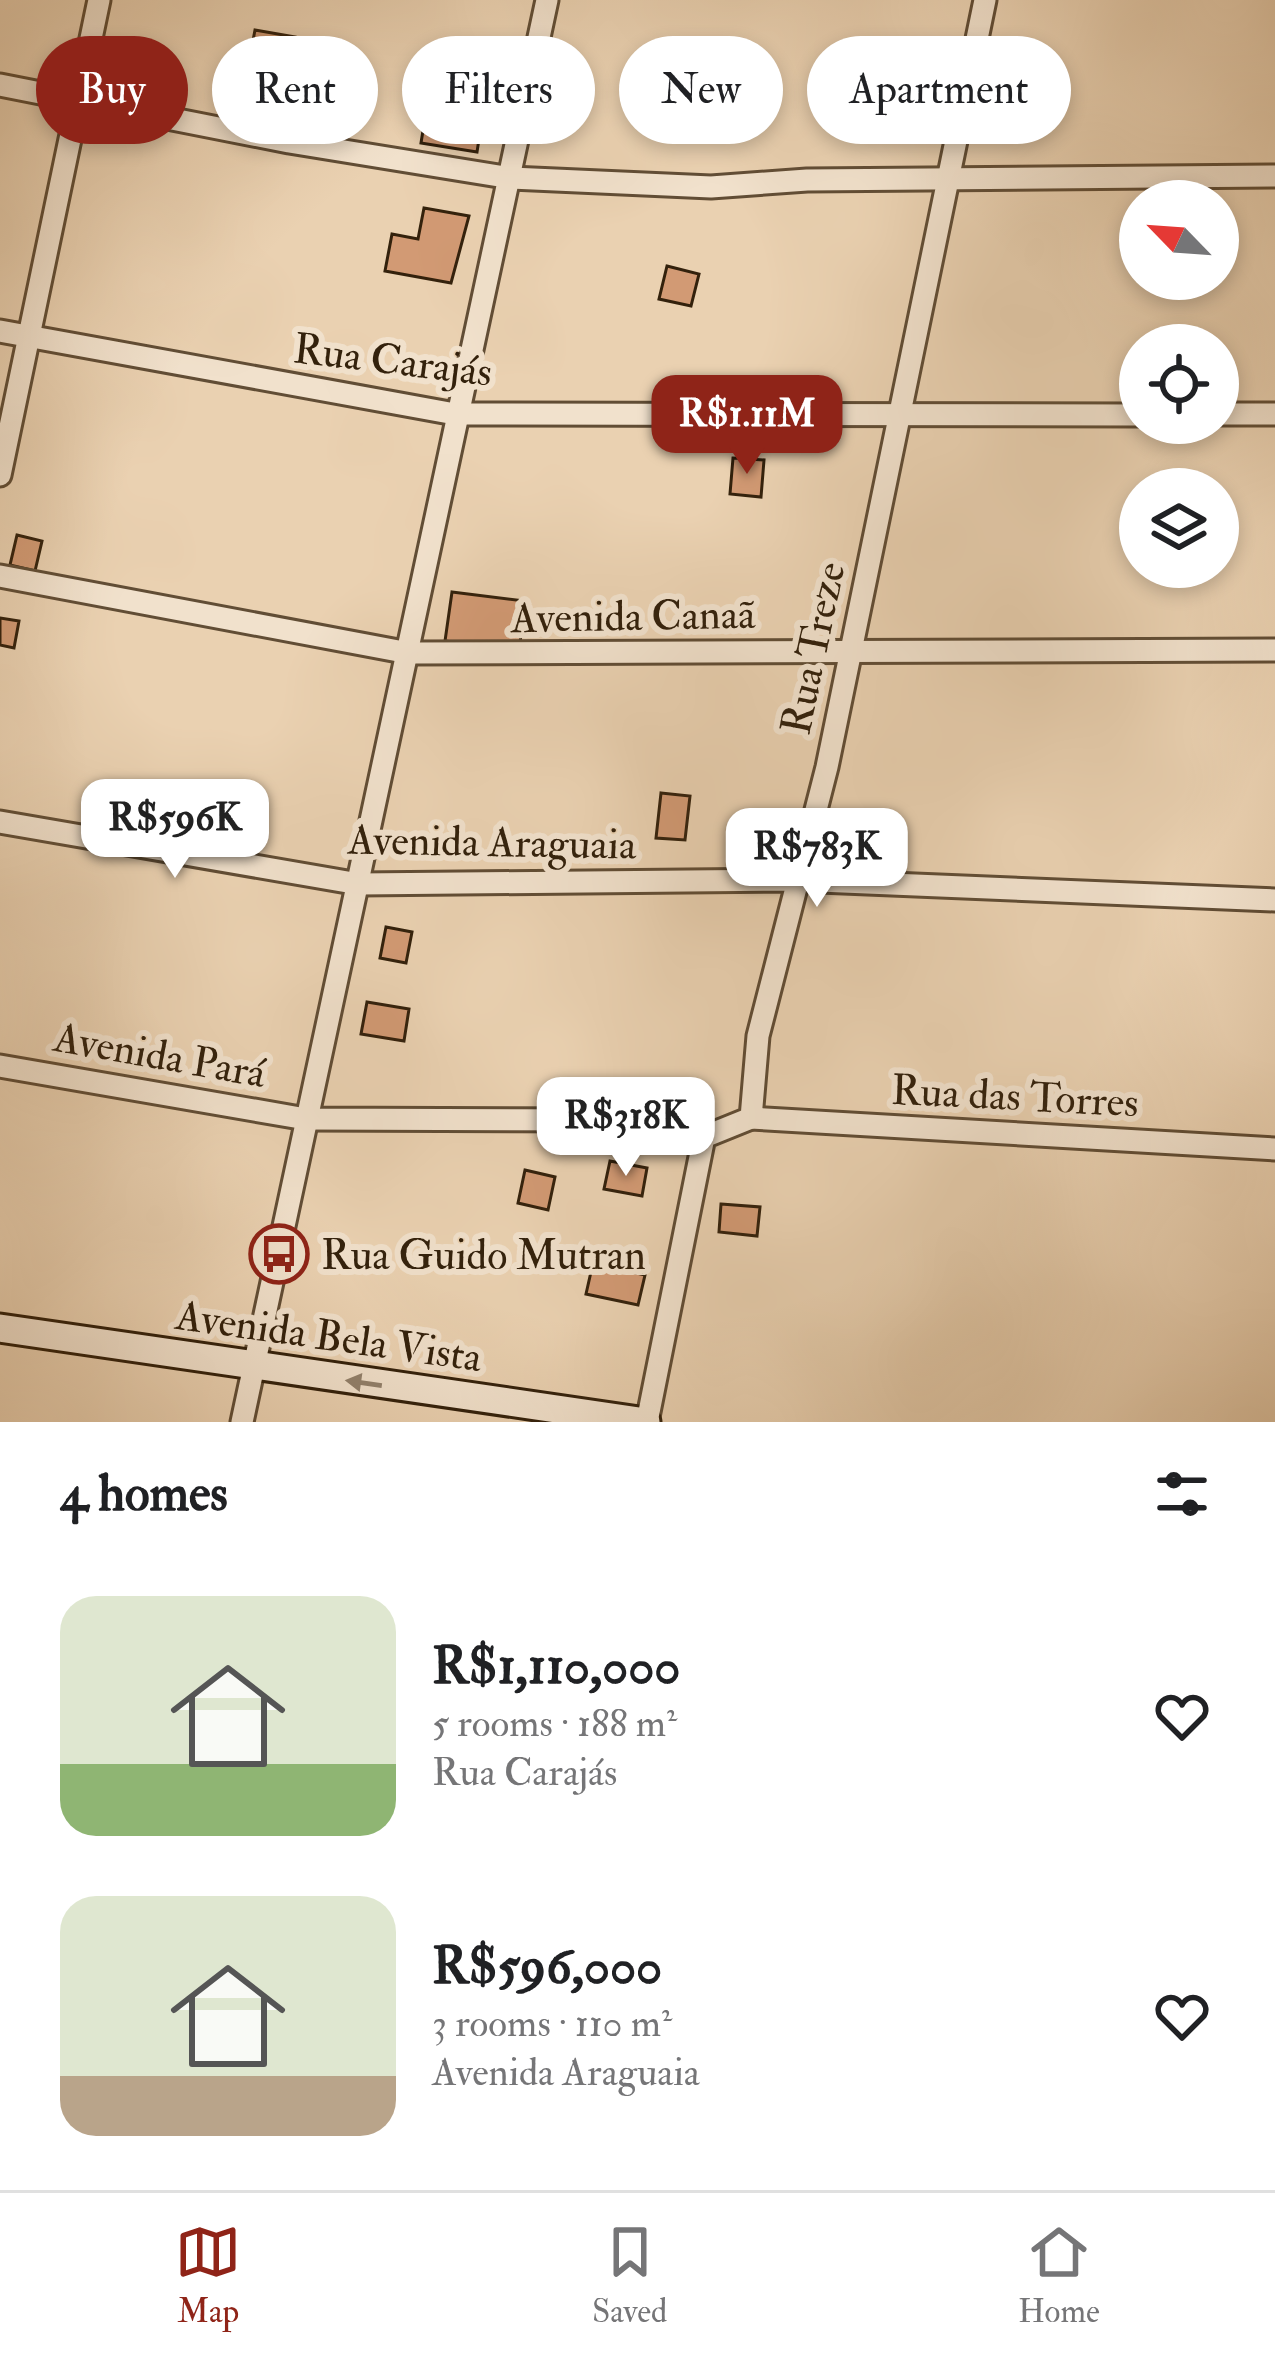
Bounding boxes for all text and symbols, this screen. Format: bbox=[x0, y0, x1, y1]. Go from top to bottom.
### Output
chip: Buy bbox=[36, 36, 188, 144]
chip: Rent bbox=[212, 36, 378, 144]
chip: Filters bbox=[402, 36, 595, 144]
chip: New bbox=[619, 36, 783, 144]
chip: Apartment bbox=[807, 36, 1071, 144]
north arrow bbox=[1119, 180, 1239, 300]
map controls bbox=[1119, 180, 1239, 588]
street label: Rua Carajás bbox=[291, 323, 495, 399]
button: locate bbox=[1119, 324, 1239, 444]
pin: R$1.11M bbox=[636, 375, 858, 477]
text: R$1.11M bbox=[678, 389, 816, 438]
button: layers bbox=[1119, 468, 1239, 588]
street label: Rua Treze bbox=[770, 557, 858, 739]
street label: Avenida Canaã bbox=[509, 589, 756, 645]
pin: R$596K bbox=[77, 779, 273, 881]
text: R$596K bbox=[108, 793, 242, 842]
pin: R$783K bbox=[719, 808, 915, 910]
street label: Avenida Araguaia bbox=[346, 814, 637, 872]
text: R$783K bbox=[753, 822, 881, 871]
street label: Avenida Pará bbox=[49, 1012, 270, 1100]
street label: Rua das Torres bbox=[890, 1065, 1140, 1129]
pin: R$318K bbox=[528, 1077, 724, 1179]
text: R$318K bbox=[564, 1091, 688, 1140]
bus stop icon: Rua Guido Mutran bbox=[248, 1223, 310, 1285]
place label: Rua Guido Mutran bbox=[321, 1230, 646, 1282]
street label: Avenida Bela Vista bbox=[171, 1290, 486, 1384]
one-way arrow bbox=[345, 1373, 382, 1392]
icon: filters bbox=[1149, 1461, 1215, 1527]
text: 4 homes bbox=[60, 1462, 228, 1526]
text: R$1,110,000 bbox=[432, 1635, 681, 1699]
icon: home bbox=[156, 1644, 300, 1788]
icon: heart bbox=[1149, 1683, 1215, 1749]
text: 5 rooms · 188 m² bbox=[432, 1699, 677, 1748]
text: Rua Carajás bbox=[432, 1748, 617, 1797]
text: R$596,000 bbox=[432, 1935, 662, 1999]
icon: home bbox=[156, 1944, 300, 2088]
icon: heart bbox=[1149, 1983, 1215, 2049]
text: 3 rooms · 110 m² bbox=[432, 1999, 672, 2048]
text: Avenida Araguaia bbox=[432, 2048, 700, 2097]
tab: Map bbox=[175, 2219, 241, 2332]
tab: Saved bbox=[592, 2219, 667, 2332]
tab: Home bbox=[1018, 2219, 1100, 2332]

